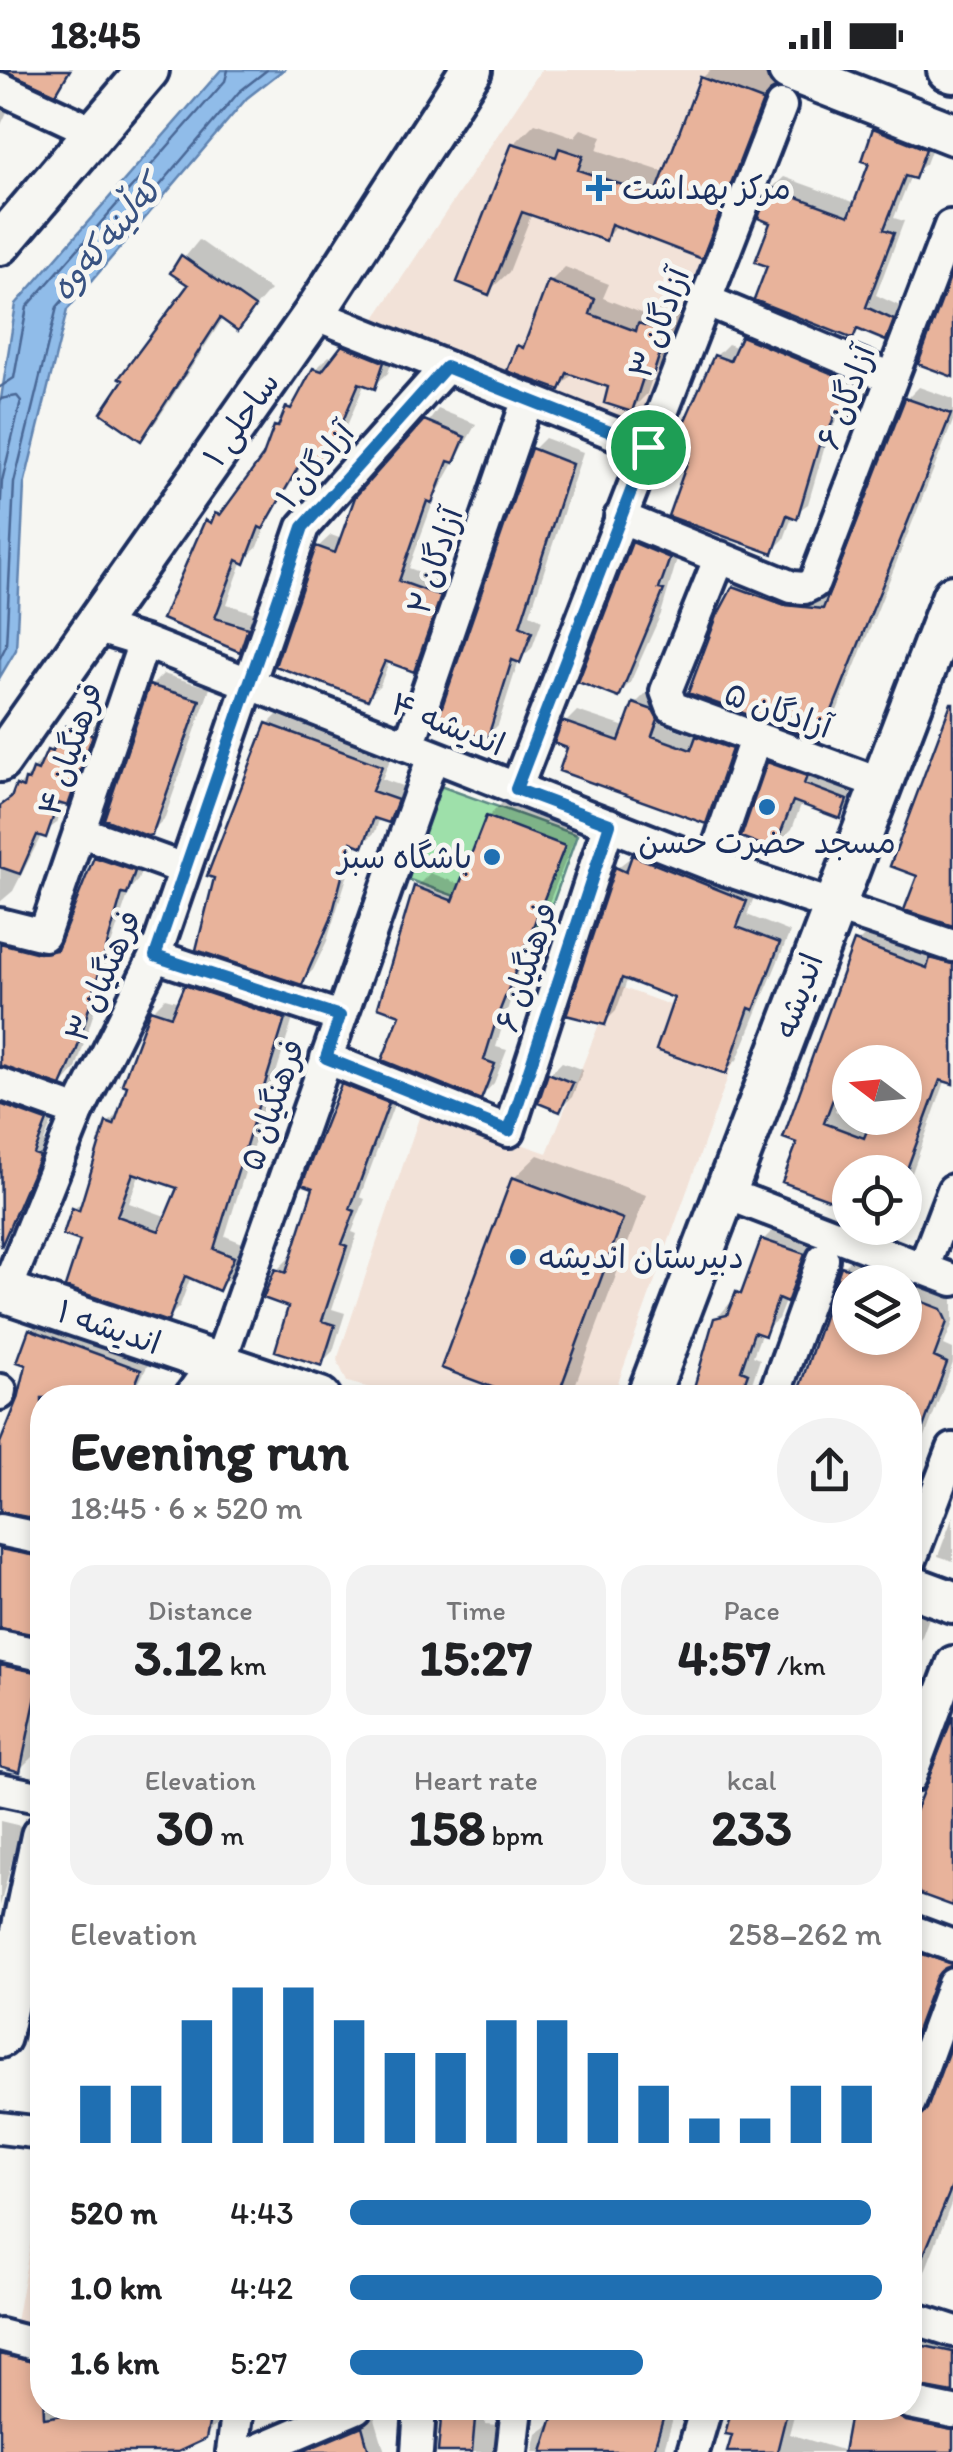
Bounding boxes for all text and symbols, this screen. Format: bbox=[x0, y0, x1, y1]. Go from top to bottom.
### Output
text: 18:45 bbox=[50, 12, 141, 58]
water label: کەڵینەکەوە bbox=[38, 160, 175, 309]
place label: مرکز بهداشت bbox=[622, 169, 791, 207]
marker: مرکز بهداشت bbox=[586, 175, 612, 201]
street label: آزادگان ۳ bbox=[621, 261, 698, 384]
street label: آزادگان ۶ bbox=[809, 339, 884, 454]
street label: ساحلی ۱ bbox=[195, 364, 289, 475]
pin bbox=[606, 405, 691, 490]
street label: آزادگان ۱ bbox=[268, 413, 363, 516]
icon: arrive bbox=[621, 420, 676, 475]
street label: آزادگان ۲ bbox=[399, 501, 471, 619]
street label: آزادگان ۵ bbox=[719, 674, 838, 746]
street label: فرهنگیان ۴ bbox=[30, 677, 110, 821]
street label: اندیشه ۴ bbox=[386, 684, 510, 764]
marker: مسجد حضرت حسن bbox=[756, 796, 778, 818]
place label: مسجد حضرت حسن bbox=[638, 823, 896, 861]
place label: باشگاه سبز bbox=[335, 838, 472, 876]
marker: باشگاه سبز bbox=[481, 846, 503, 868]
street label: فرهنگیان ۶ bbox=[487, 898, 565, 1036]
street label: فرهنگیان ۳ bbox=[57, 904, 149, 1048]
street label: اندیشه bbox=[765, 948, 831, 1044]
street label: فرهنگیان ۵ bbox=[232, 1034, 312, 1176]
north arrow bbox=[832, 1045, 922, 1135]
map controls bbox=[832, 1045, 922, 1355]
button: locate bbox=[832, 1155, 922, 1245]
place label: دبیرستان اندیشه bbox=[538, 1238, 744, 1276]
marker: دبیرستان اندیشه bbox=[507, 1246, 529, 1268]
button: layers bbox=[832, 1265, 922, 1355]
street label: اندیشه ۱ bbox=[52, 1292, 166, 1362]
text: Evening run bbox=[70, 1418, 349, 1484]
button: share bbox=[777, 1418, 882, 1523]
text: 18:45 · 6 × 520 m bbox=[70, 1489, 303, 1527]
text: Distance bbox=[148, 1593, 253, 1627]
text: Time bbox=[446, 1593, 506, 1627]
text: Pace bbox=[724, 1593, 780, 1627]
text: 3.12 bbox=[134, 1627, 223, 1688]
text: 15:27 bbox=[420, 1627, 532, 1688]
text: 4:57 bbox=[677, 1627, 771, 1688]
text: km bbox=[223, 1648, 267, 1682]
text: /km bbox=[771, 1648, 826, 1682]
text: Elevation bbox=[145, 1763, 256, 1797]
text: Heart rate bbox=[414, 1763, 538, 1797]
text: kcal bbox=[727, 1763, 777, 1797]
text: 30 bbox=[156, 1797, 214, 1858]
text: 158 bbox=[408, 1797, 485, 1858]
text: 233 bbox=[711, 1797, 792, 1858]
text: m bbox=[214, 1818, 244, 1852]
text: bpm bbox=[485, 1818, 544, 1852]
text: Elevation bbox=[70, 1915, 197, 1953]
text: 258–262 m bbox=[728, 1915, 882, 1953]
text: 520 m bbox=[70, 2194, 157, 2232]
text: 4:43 bbox=[230, 2194, 294, 2232]
text: 1.0 km bbox=[70, 2269, 162, 2307]
text: 4:42 bbox=[230, 2269, 293, 2307]
text: 1.6 km bbox=[70, 2344, 159, 2382]
text: 5:27 bbox=[230, 2344, 287, 2382]

